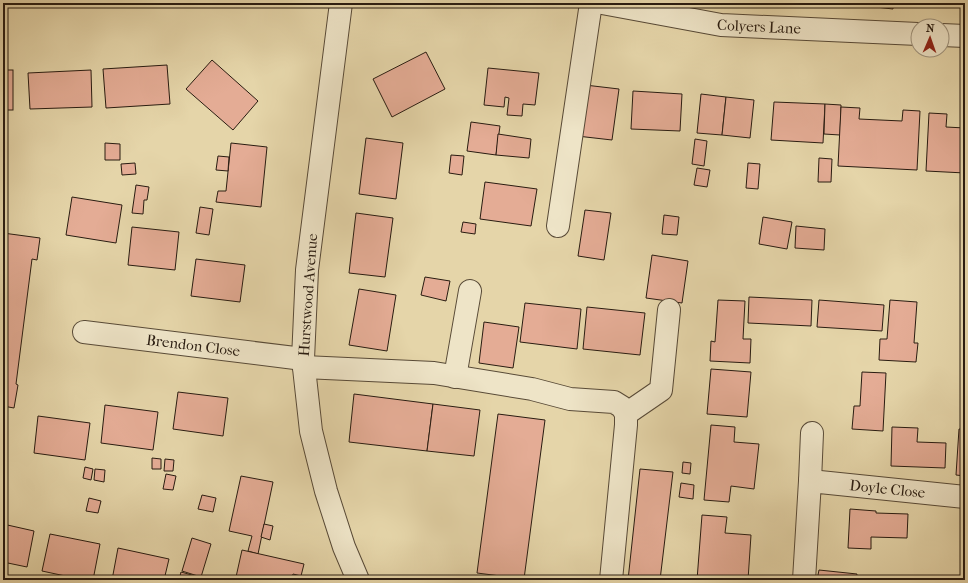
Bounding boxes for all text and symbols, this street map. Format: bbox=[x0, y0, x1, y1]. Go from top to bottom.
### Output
street label: Colyers Lane bbox=[717, 16, 802, 38]
north arrow bbox=[910, 18, 950, 58]
text: N bbox=[926, 22, 935, 35]
street label: Hurstwood Avenue bbox=[295, 232, 321, 357]
street label: Brendon Close bbox=[145, 331, 242, 360]
street label: Doyle Close bbox=[849, 476, 927, 502]

